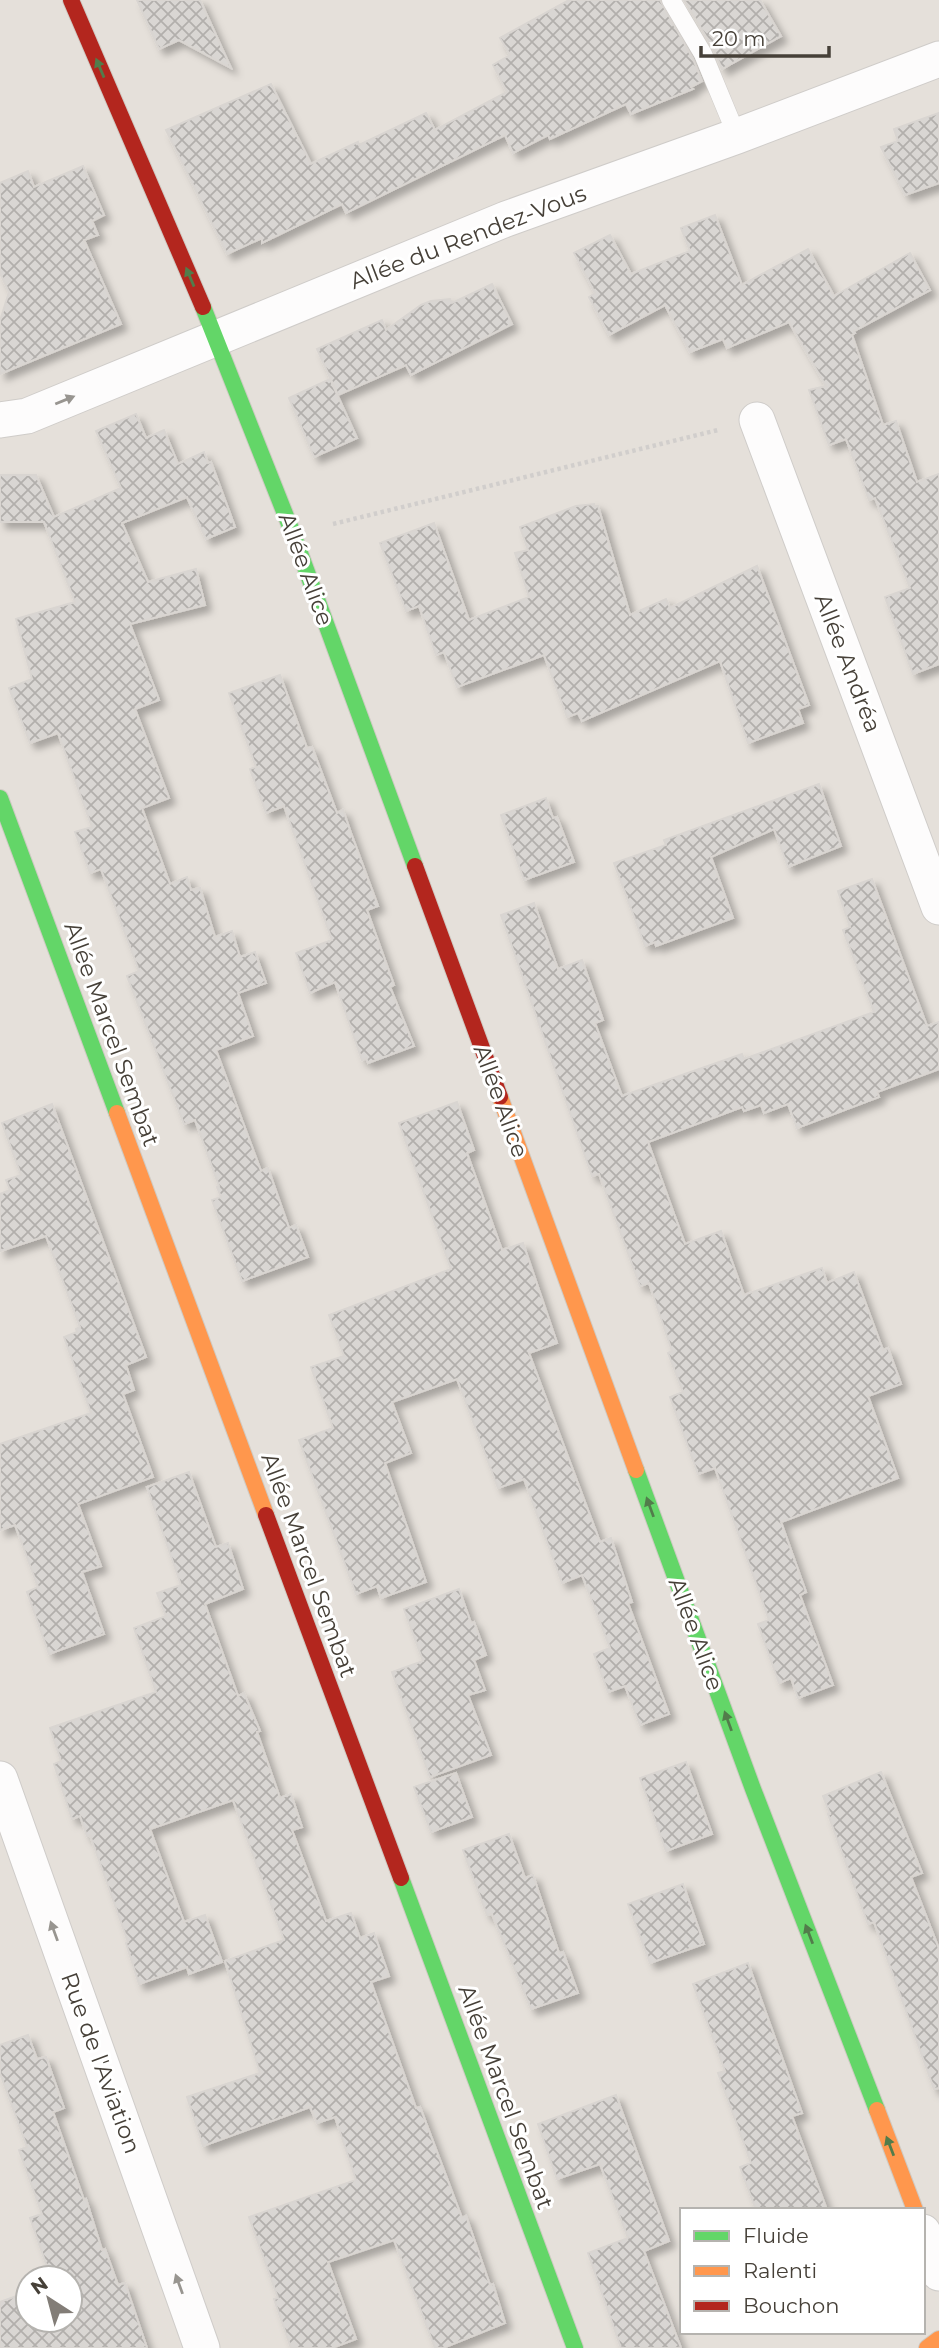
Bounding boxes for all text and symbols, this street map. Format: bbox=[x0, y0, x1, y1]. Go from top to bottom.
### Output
scale bar bbox=[701, 14, 829, 58]
text: 20 m bbox=[712, 26, 766, 51]
one-way arrow bbox=[94, 58, 106, 78]
street label: Allée du Rendez-Vous bbox=[346, 179, 590, 295]
one-way arrow bbox=[184, 267, 196, 287]
one-way arrow bbox=[55, 395, 76, 406]
street label: Allée Alice bbox=[273, 509, 339, 629]
street label: Allée Andréa bbox=[809, 590, 887, 736]
street label: Allée Marcel Sembat bbox=[58, 918, 166, 1150]
street label: Allée Alice bbox=[468, 1041, 534, 1161]
street label: Allée Marcel Sembat bbox=[255, 1449, 363, 1681]
one-way arrow bbox=[644, 1497, 655, 1518]
street label: Allée Alice bbox=[663, 1574, 729, 1694]
one-way arrow bbox=[723, 1710, 734, 1731]
one-way arrow bbox=[48, 1920, 59, 1941]
one-way arrow bbox=[803, 1923, 814, 1944]
street label: Rue de l'Aviation bbox=[55, 1968, 147, 2158]
street label: Allée Marcel Sembat bbox=[452, 1981, 560, 2213]
one-way arrow bbox=[885, 2135, 896, 2156]
legend bbox=[680, 2208, 925, 2334]
text: Fluide bbox=[743, 2223, 809, 2248]
text: Ralenti bbox=[743, 2258, 817, 2283]
north arrow bbox=[14, 2264, 84, 2334]
text: N bbox=[26, 2272, 52, 2299]
one-way arrow bbox=[173, 2273, 184, 2294]
text: Bouchon bbox=[743, 2293, 839, 2318]

